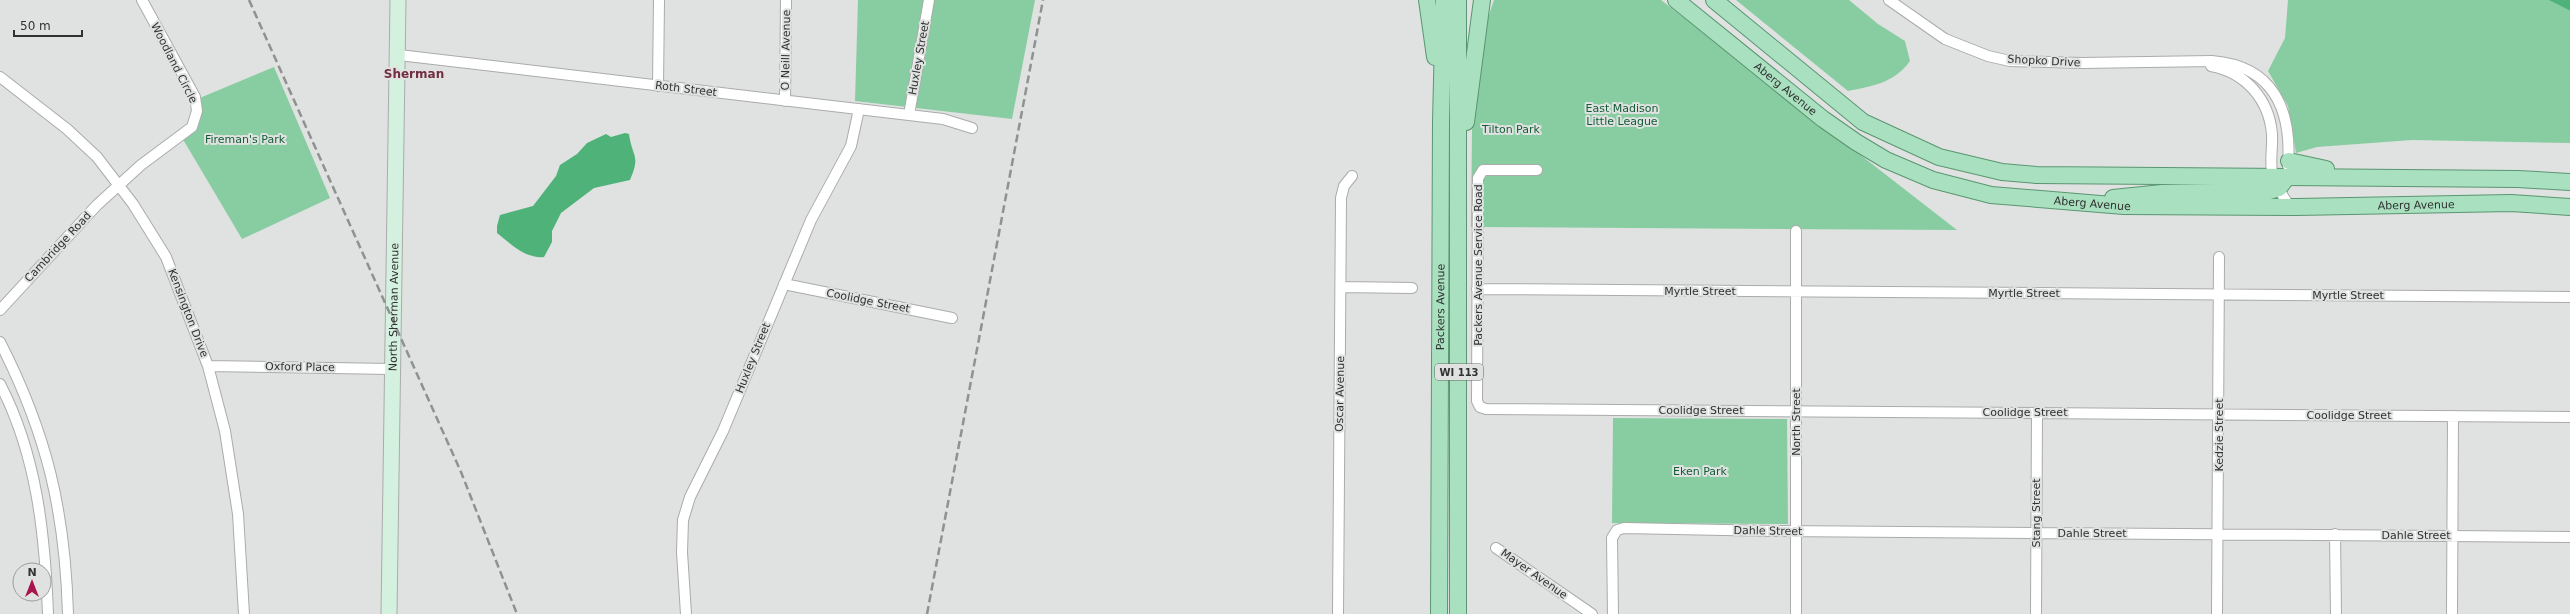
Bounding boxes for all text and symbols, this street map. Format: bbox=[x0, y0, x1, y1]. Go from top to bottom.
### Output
street label: O Neill Avenue bbox=[779, 9, 793, 90]
scale bar bbox=[14, 12, 82, 38]
text: 50 m bbox=[20, 19, 51, 33]
street label: Huxley Street bbox=[906, 19, 932, 96]
street label: Woodland Circle bbox=[148, 20, 200, 106]
street label: Shopko Drive bbox=[2007, 53, 2081, 69]
street label: Aberg Avenue bbox=[1752, 59, 1820, 118]
district label: Sherman bbox=[384, 67, 444, 81]
street label: Roth Street bbox=[654, 79, 718, 99]
park label: East Madison Little League bbox=[1586, 102, 1658, 128]
park label: Tilton Park bbox=[1481, 123, 1541, 136]
park label: Fireman's Park bbox=[205, 133, 286, 146]
street label: Packers Avenue Service Road bbox=[1472, 184, 1485, 346]
street label: Aberg Avenue bbox=[2053, 194, 2131, 213]
street label: Aberg Avenue bbox=[2378, 198, 2455, 212]
street label: Cambridge Road bbox=[22, 209, 94, 285]
street label: North Sherman Avenue bbox=[386, 243, 401, 371]
street label: Packers Avenue bbox=[1434, 264, 1447, 350]
street label: Kensington Drive bbox=[165, 267, 211, 359]
street label: Myrtle Street bbox=[1664, 285, 1736, 298]
street label: Coolidge Street bbox=[825, 287, 912, 316]
street label: Myrtle Street bbox=[1988, 287, 2060, 300]
street label: Myrtle Street bbox=[2312, 289, 2384, 302]
street label: Huxley Street bbox=[733, 320, 773, 395]
street label: Oscar Avenue bbox=[1333, 356, 1347, 432]
street label: Oxford Place bbox=[265, 360, 335, 374]
road number: WI 113 bbox=[1435, 364, 1483, 380]
street label: North Street bbox=[1790, 387, 1803, 456]
street label: Kedzie Street bbox=[2213, 398, 2226, 471]
street label: Coolidge Street bbox=[1659, 404, 1744, 417]
street label: Coolidge Street bbox=[1983, 406, 2068, 419]
street label: Coolidge Street bbox=[2307, 409, 2392, 422]
park label: Eken Park bbox=[1673, 465, 1728, 478]
street label: Stang Street bbox=[2030, 478, 2043, 547]
street label: Dahle Street bbox=[1733, 524, 1803, 538]
street label: Dahle Street bbox=[2058, 527, 2127, 540]
street label: Dahle Street bbox=[2382, 529, 2451, 542]
street label: Mayer Avenue bbox=[1498, 546, 1570, 602]
north arrow bbox=[12, 562, 52, 602]
text: N bbox=[27, 566, 37, 579]

